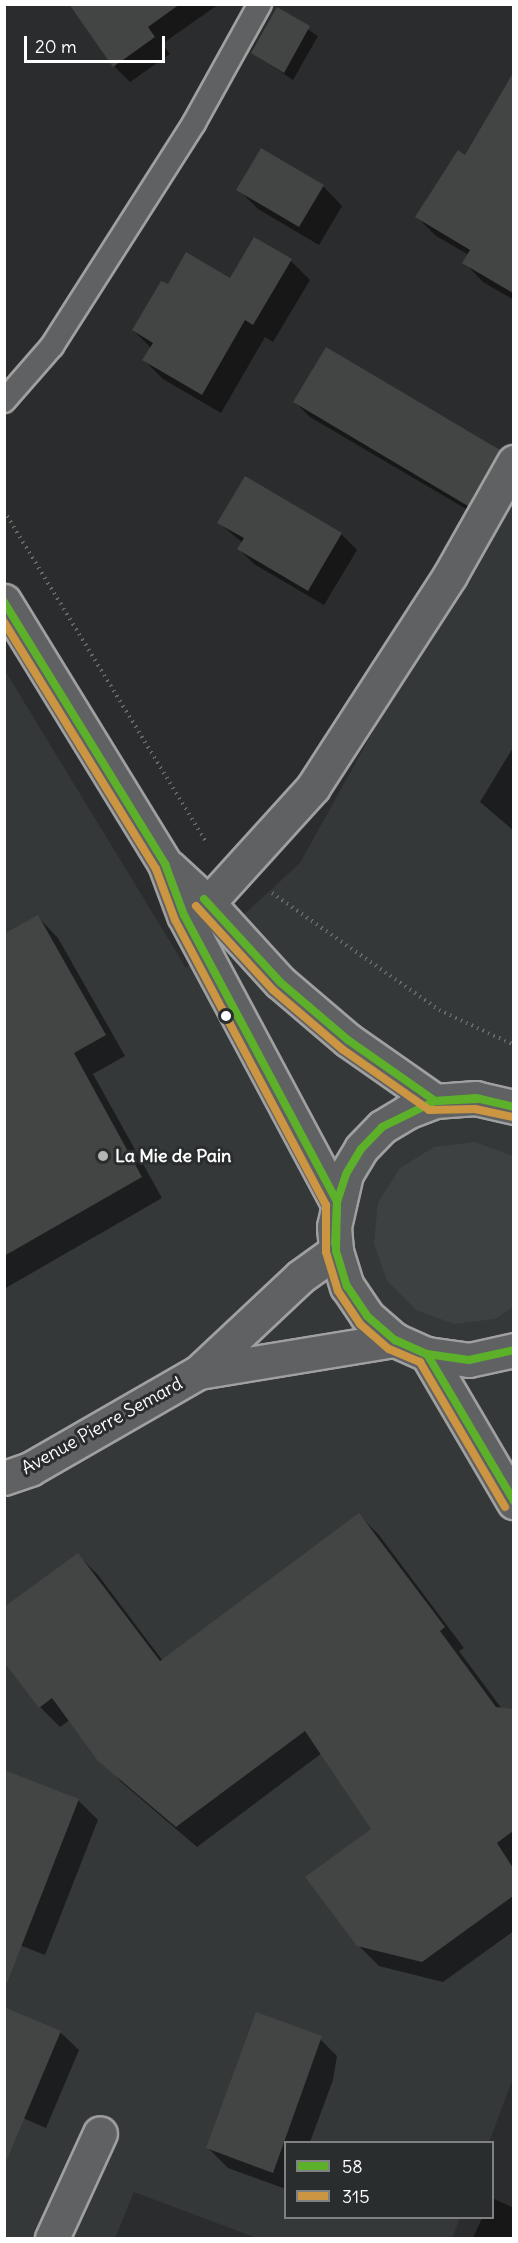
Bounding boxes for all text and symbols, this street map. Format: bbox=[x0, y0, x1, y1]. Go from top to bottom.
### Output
scale bar bbox=[27, 24, 168, 62]
text: 20 m bbox=[35, 35, 77, 58]
unlabelled marker bbox=[220, 1010, 232, 1022]
place label: La Mie de Pain bbox=[115, 1145, 231, 1167]
marker: La Mie de Pain bbox=[96, 1149, 110, 1163]
street label: Avenue Pierre Semard bbox=[18, 1373, 186, 1479]
legend bbox=[284, 2141, 494, 2219]
text: 58 bbox=[342, 2155, 363, 2178]
text: 315 bbox=[342, 2185, 370, 2208]

